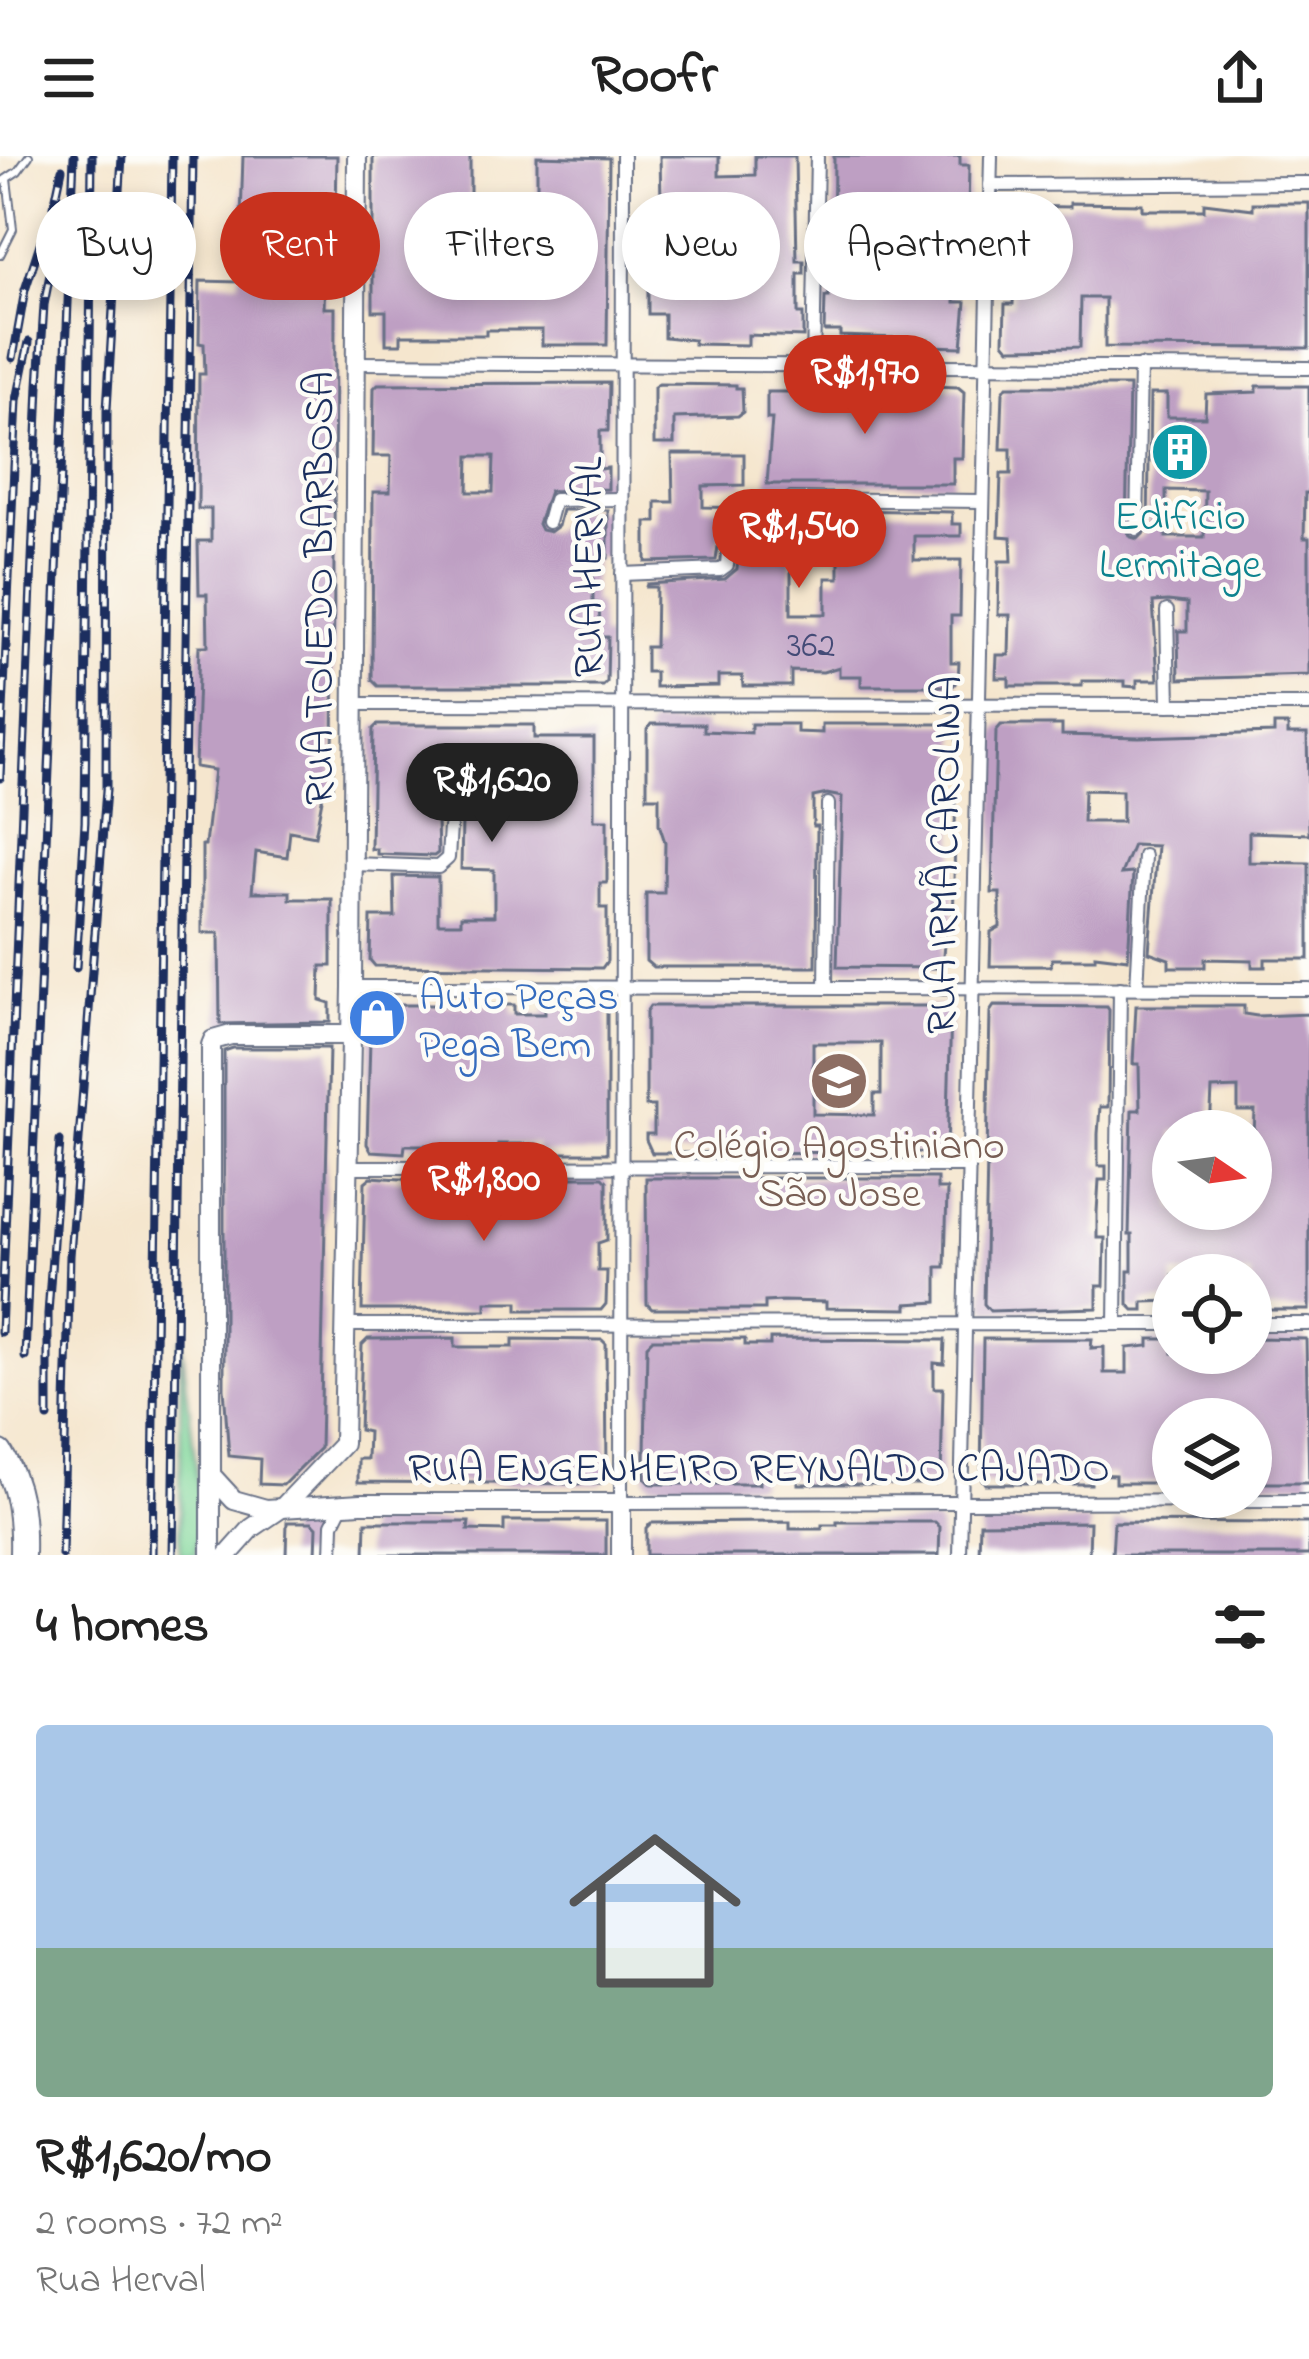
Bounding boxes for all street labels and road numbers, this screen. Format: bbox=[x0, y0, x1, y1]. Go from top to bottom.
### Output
street label: RUA TOLEDO BARBOSA bbox=[291, 371, 352, 805]
street label: RUA HERVAL bbox=[560, 456, 621, 677]
street label: RUA IRMÃ CAROLINA bbox=[913, 675, 980, 1035]
street label: RUA ENGENHEIRO REYNALDO CAJADO bbox=[408, 1440, 1110, 1501]

